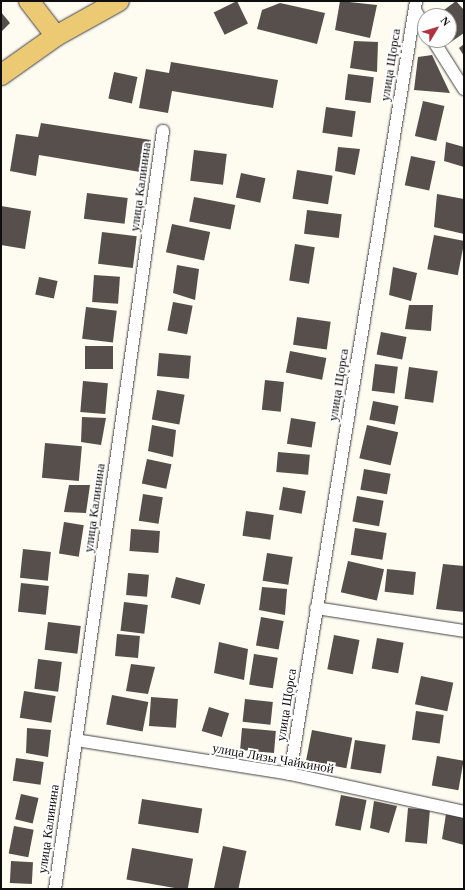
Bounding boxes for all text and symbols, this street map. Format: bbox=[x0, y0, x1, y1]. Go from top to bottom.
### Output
north arrow bbox=[417, 8, 457, 48]
text: N bbox=[438, 14, 453, 28]
street label: улица Щорса bbox=[378, 28, 404, 102]
street label: улица Калинина bbox=[127, 141, 155, 233]
street label: улица Щорса bbox=[326, 348, 352, 422]
street label: улица Калинина bbox=[81, 462, 109, 554]
street label: улица Щорса bbox=[274, 668, 300, 742]
street label: улица Лизы Чайкиной bbox=[211, 741, 335, 777]
street label: улица Калинина bbox=[35, 783, 63, 875]

